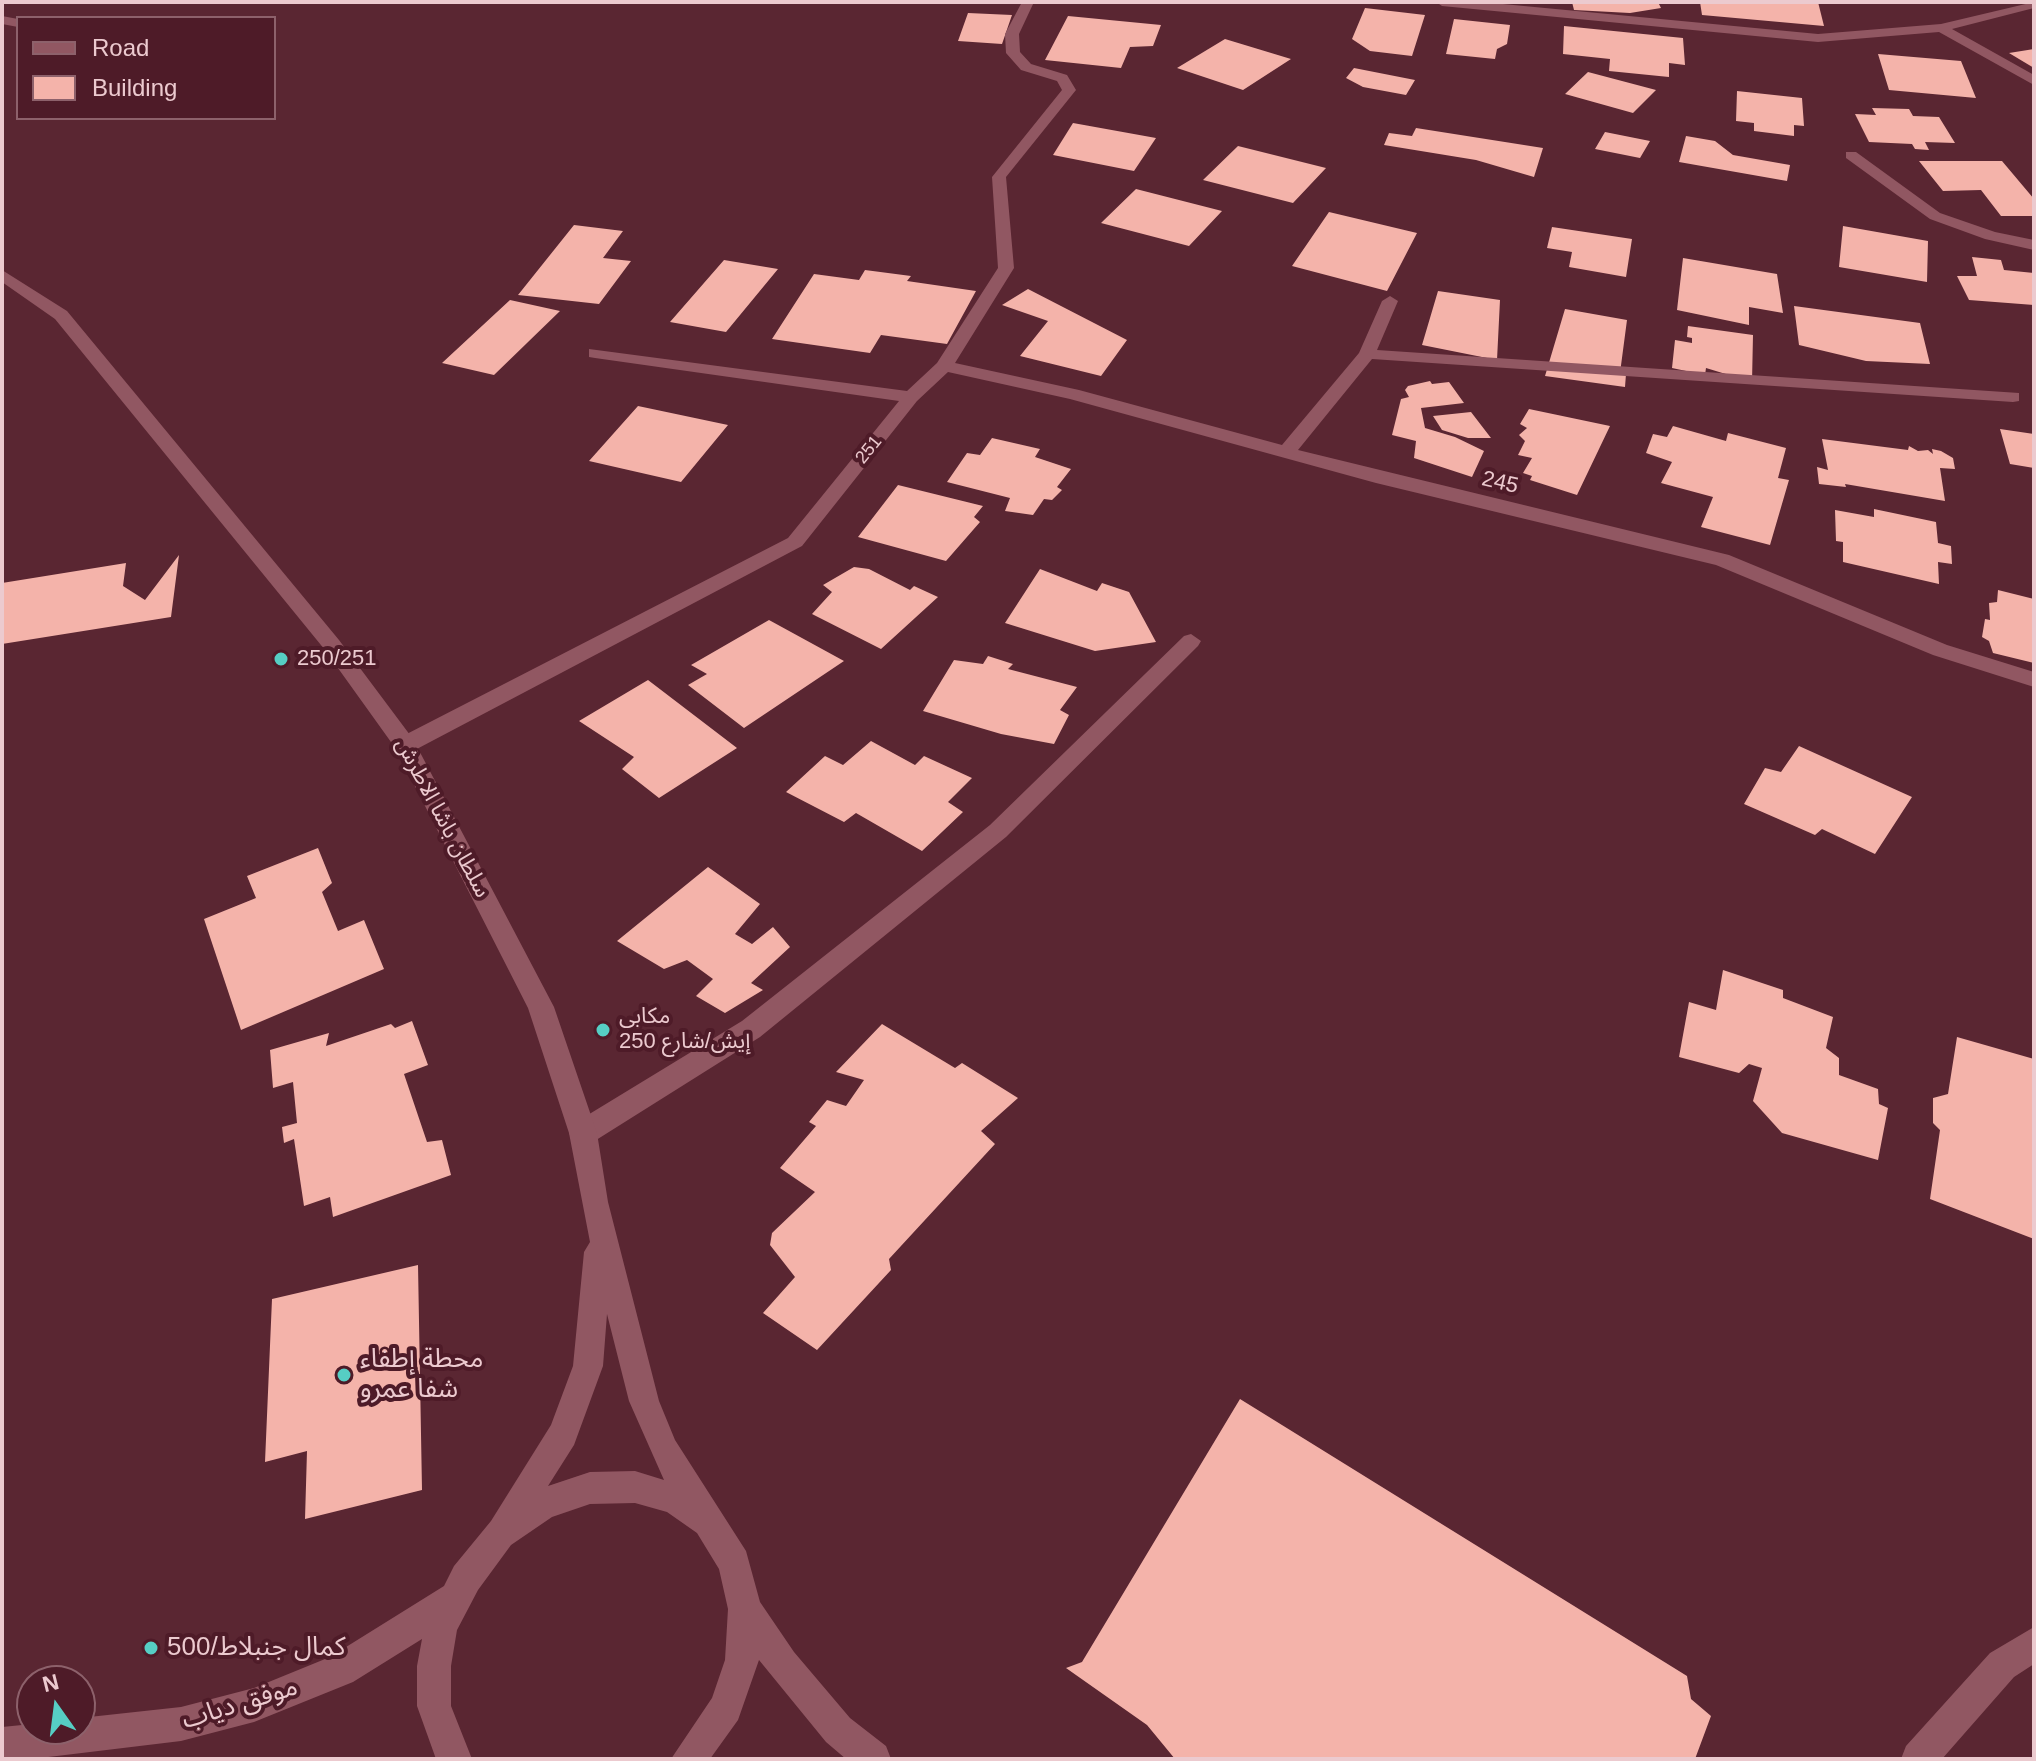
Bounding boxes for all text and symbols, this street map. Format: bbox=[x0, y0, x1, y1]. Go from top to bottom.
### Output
legend bbox=[16, 16, 276, 120]
text: Road bbox=[92, 34, 149, 61]
text: Building bbox=[92, 74, 177, 101]
street label: 251 bbox=[851, 432, 887, 468]
street label: 245 bbox=[1479, 466, 1521, 500]
place label: 250/251 bbox=[297, 646, 377, 672]
marker: 250/251 bbox=[272, 650, 290, 668]
street label: سلطان باشا الاطرش bbox=[389, 734, 495, 902]
place label: مكابي إيش/شارع 250 bbox=[619, 1004, 750, 1056]
marker: مكابي إيش/شارع 250 bbox=[594, 1021, 612, 1039]
place label: محطة إطفاء شفا عمرو bbox=[360, 1344, 483, 1406]
marker: محطة إطفاء شفا عمرو bbox=[335, 1366, 353, 1384]
place label: 500/كمال جنبلاط bbox=[167, 1632, 345, 1664]
marker: 500/كمال جنبلاط bbox=[142, 1639, 160, 1657]
north arrow bbox=[16, 1665, 96, 1745]
text: N bbox=[40, 1669, 61, 1697]
street label: موفق دياب bbox=[178, 1672, 302, 1736]

